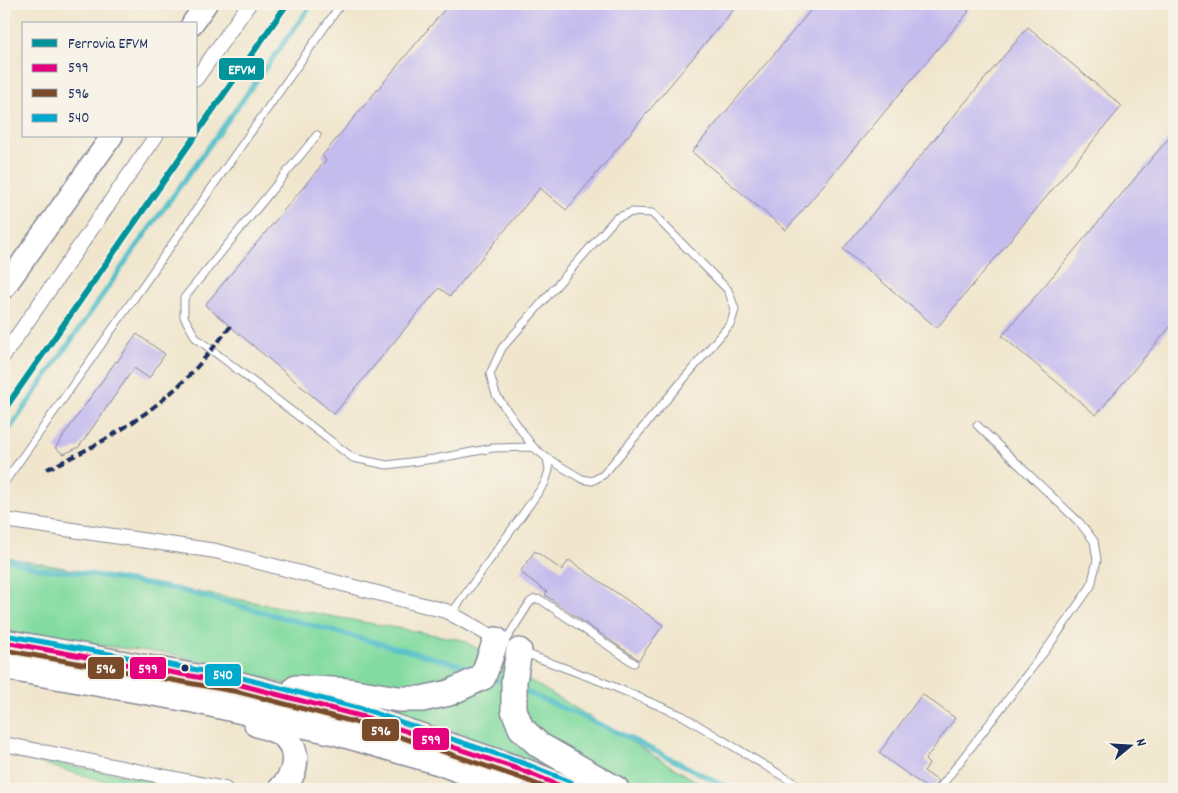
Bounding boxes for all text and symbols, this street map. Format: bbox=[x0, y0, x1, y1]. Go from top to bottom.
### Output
legend bbox=[22, 22, 198, 138]
text: Ferrovia EFVM bbox=[68, 34, 148, 56]
line badge: EFVM bbox=[218, 57, 265, 81]
text: 599 bbox=[68, 58, 89, 80]
text: EFVM bbox=[228, 61, 256, 81]
text: 596 bbox=[68, 84, 89, 106]
text: 540 bbox=[68, 108, 89, 130]
line badge: 596 bbox=[87, 656, 125, 680]
line badge: 599 bbox=[129, 656, 167, 680]
text: 596 bbox=[96, 660, 116, 680]
text: 599 bbox=[138, 660, 158, 680]
unlabelled marker bbox=[180, 663, 190, 673]
line badge: 540 bbox=[204, 663, 242, 687]
text: 540 bbox=[213, 666, 233, 686]
line badge: 596 bbox=[361, 718, 400, 742]
north arrow bbox=[1106, 720, 1156, 770]
text: 596 bbox=[371, 722, 391, 742]
line badge: 599 bbox=[412, 727, 450, 751]
text: 599 bbox=[421, 731, 441, 751]
text: N bbox=[1130, 736, 1151, 749]

